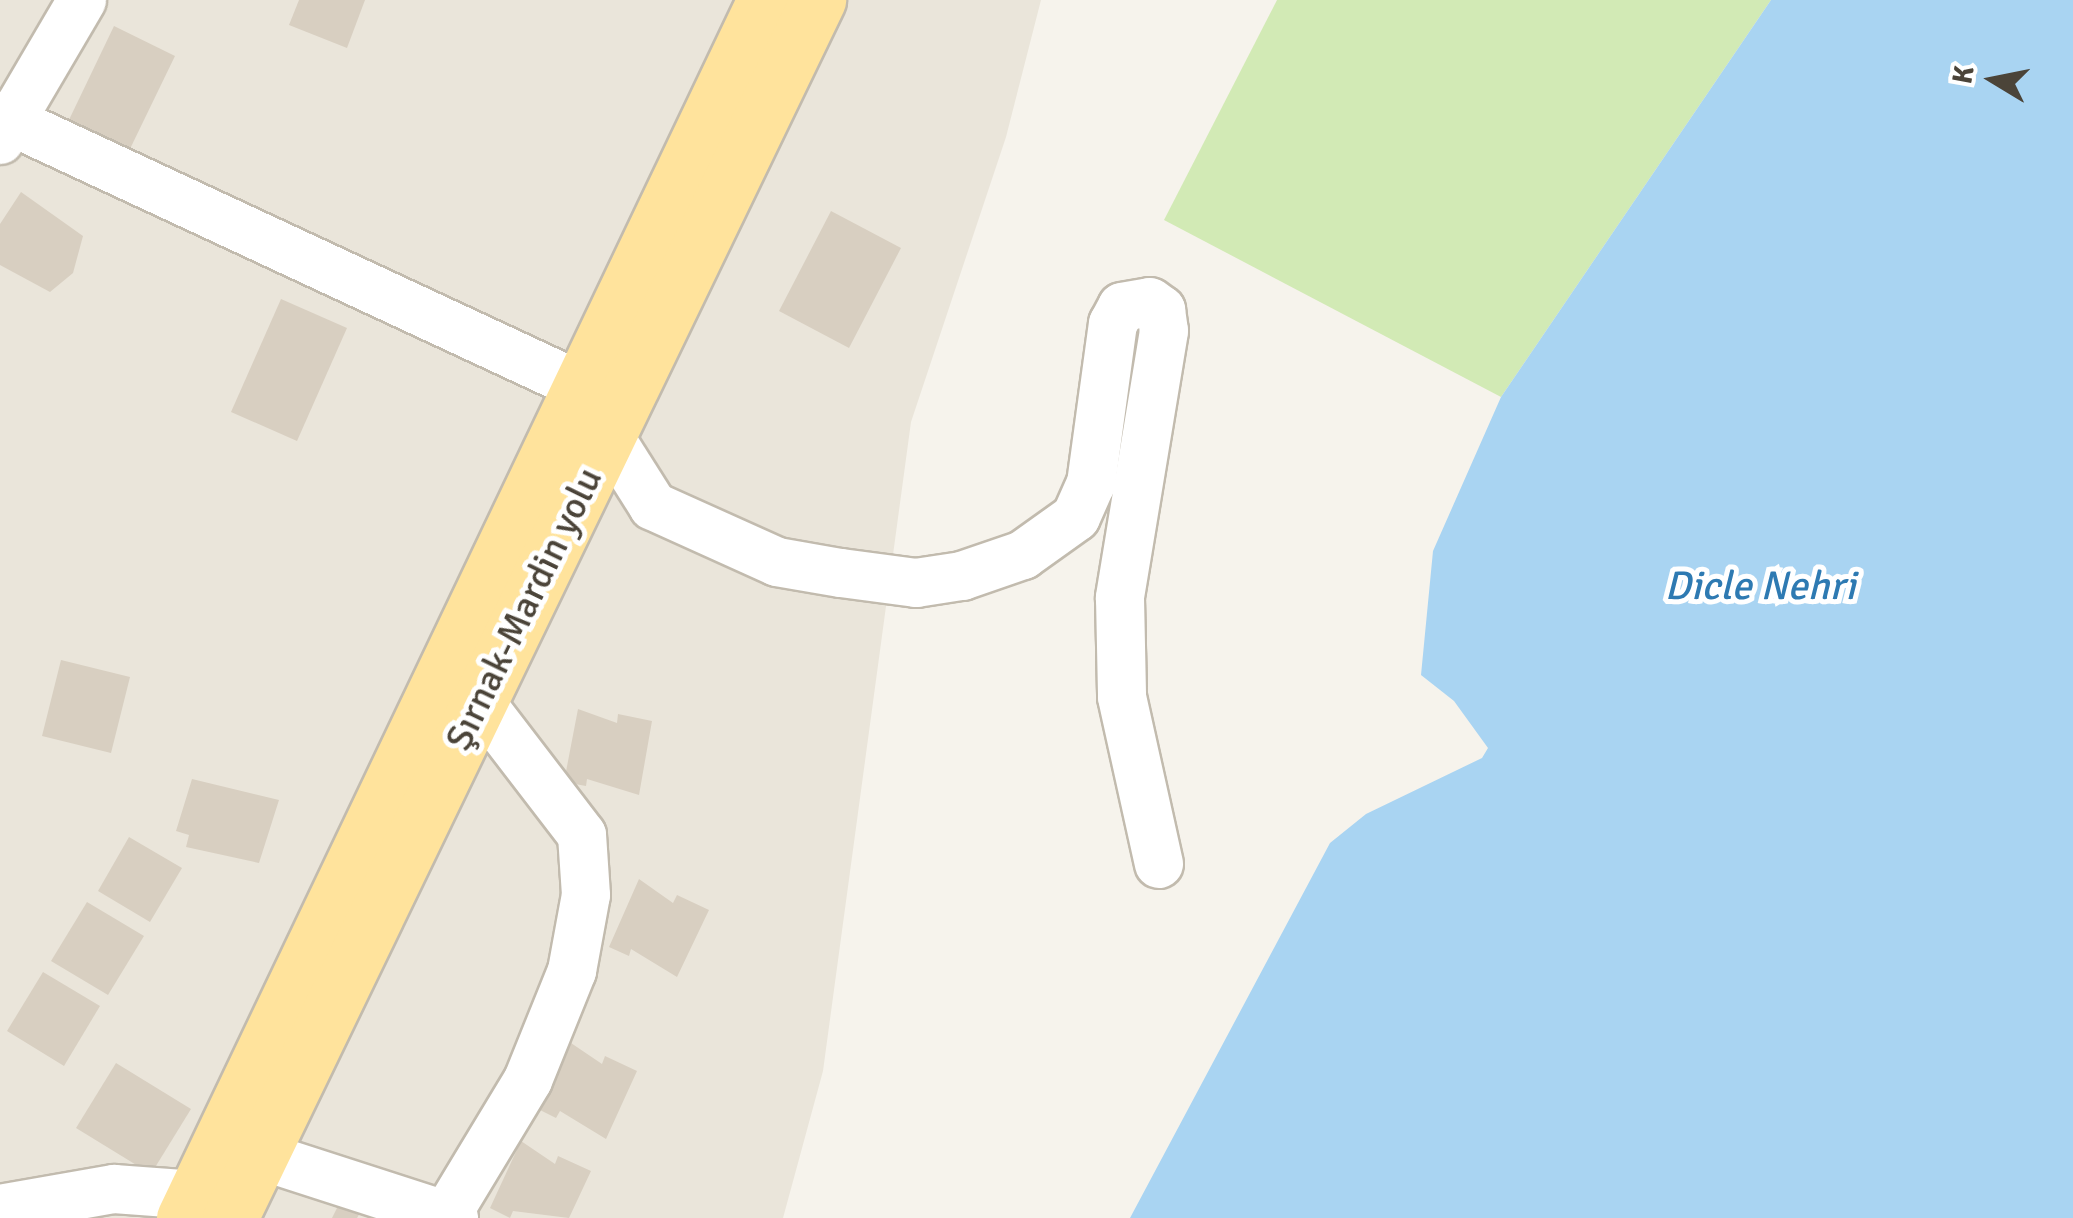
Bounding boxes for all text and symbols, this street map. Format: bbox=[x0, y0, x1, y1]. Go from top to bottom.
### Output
north arrow bbox=[1943, 30, 2043, 130]
text: K bbox=[1945, 63, 1982, 86]
street label: Şırnak-Mardin yolu bbox=[436, 460, 612, 758]
water label: Dicle Nehri bbox=[1664, 562, 1856, 610]

